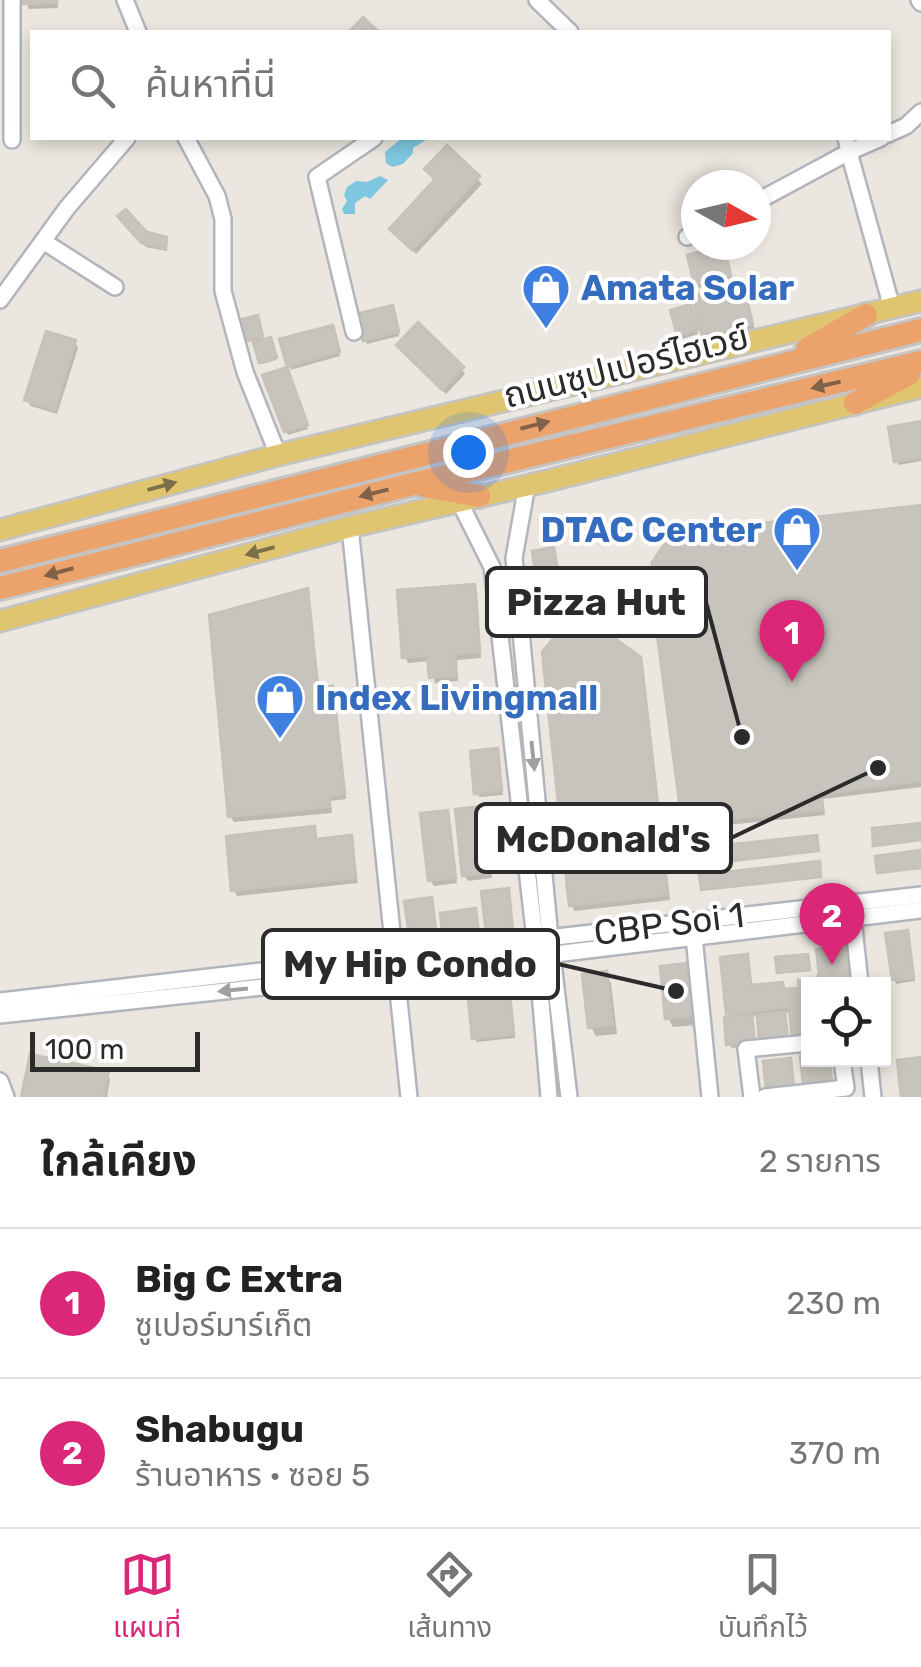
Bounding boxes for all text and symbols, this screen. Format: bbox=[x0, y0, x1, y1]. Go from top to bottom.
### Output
search box bbox=[30, 30, 891, 140]
icon: search bbox=[65, 58, 120, 113]
text: ค้นหาที่นี่ bbox=[145, 61, 276, 107]
north arrow bbox=[681, 170, 771, 260]
shop icon: Amata Solar bbox=[520, 262, 572, 330]
place label: Amata Solar bbox=[581, 267, 794, 309]
street label: ถนนซุปเปอร์ไฮเวย์ bbox=[499, 315, 753, 417]
one-way arrow bbox=[810, 378, 841, 393]
one-way arrow bbox=[520, 417, 551, 432]
your location bbox=[443, 427, 494, 478]
one-way arrow bbox=[147, 477, 178, 493]
one-way arrow bbox=[358, 486, 389, 501]
shop icon: DTAC Center bbox=[771, 504, 823, 572]
place label: DTAC Center bbox=[541, 509, 762, 551]
one-way arrow bbox=[244, 543, 275, 559]
one-way arrow bbox=[43, 564, 74, 580]
callout: Pizza Hut bbox=[487, 568, 706, 636]
text: Pizza Hut bbox=[506, 579, 686, 625]
pin: 1 bbox=[760, 600, 824, 682]
shop icon: Index Livingmall bbox=[254, 672, 306, 740]
place label: Index Livingmall bbox=[315, 677, 598, 719]
one-way arrow bbox=[525, 740, 541, 772]
callout: McDonald's bbox=[476, 804, 731, 872]
text: McDonald's bbox=[495, 816, 711, 862]
pin: 2 bbox=[800, 882, 864, 965]
street label: CBP Soi 1 bbox=[592, 894, 746, 954]
callout: My Hip Condo bbox=[263, 930, 558, 998]
text: My Hip Condo bbox=[283, 941, 537, 987]
map controls bbox=[801, 977, 891, 1067]
button: locate bbox=[801, 977, 891, 1067]
one-way arrow bbox=[217, 982, 249, 998]
scale bar bbox=[30, 1027, 200, 1072]
text: 100 m bbox=[45, 1033, 124, 1066]
text: ใกล้เคียง bbox=[40, 1136, 197, 1186]
text: 2 รายการ bbox=[759, 1142, 881, 1180]
text: Big C Extra bbox=[135, 1256, 343, 1302]
text: 1 bbox=[65, 1284, 80, 1322]
text: 230 m bbox=[786, 1284, 881, 1322]
text: ซูเปอร์มาร์เก็ต bbox=[135, 1306, 312, 1344]
text: Shabugu bbox=[135, 1406, 304, 1452]
text: 2 bbox=[62, 1434, 83, 1472]
text: 370 m bbox=[789, 1434, 881, 1472]
text: ร้านอาหาร · ซอย 5 bbox=[135, 1456, 370, 1494]
tab: แผนที่ bbox=[113, 1547, 181, 1650]
tab: เส้นทาง bbox=[407, 1547, 492, 1650]
tab: บันทึกไว้ bbox=[718, 1547, 808, 1650]

